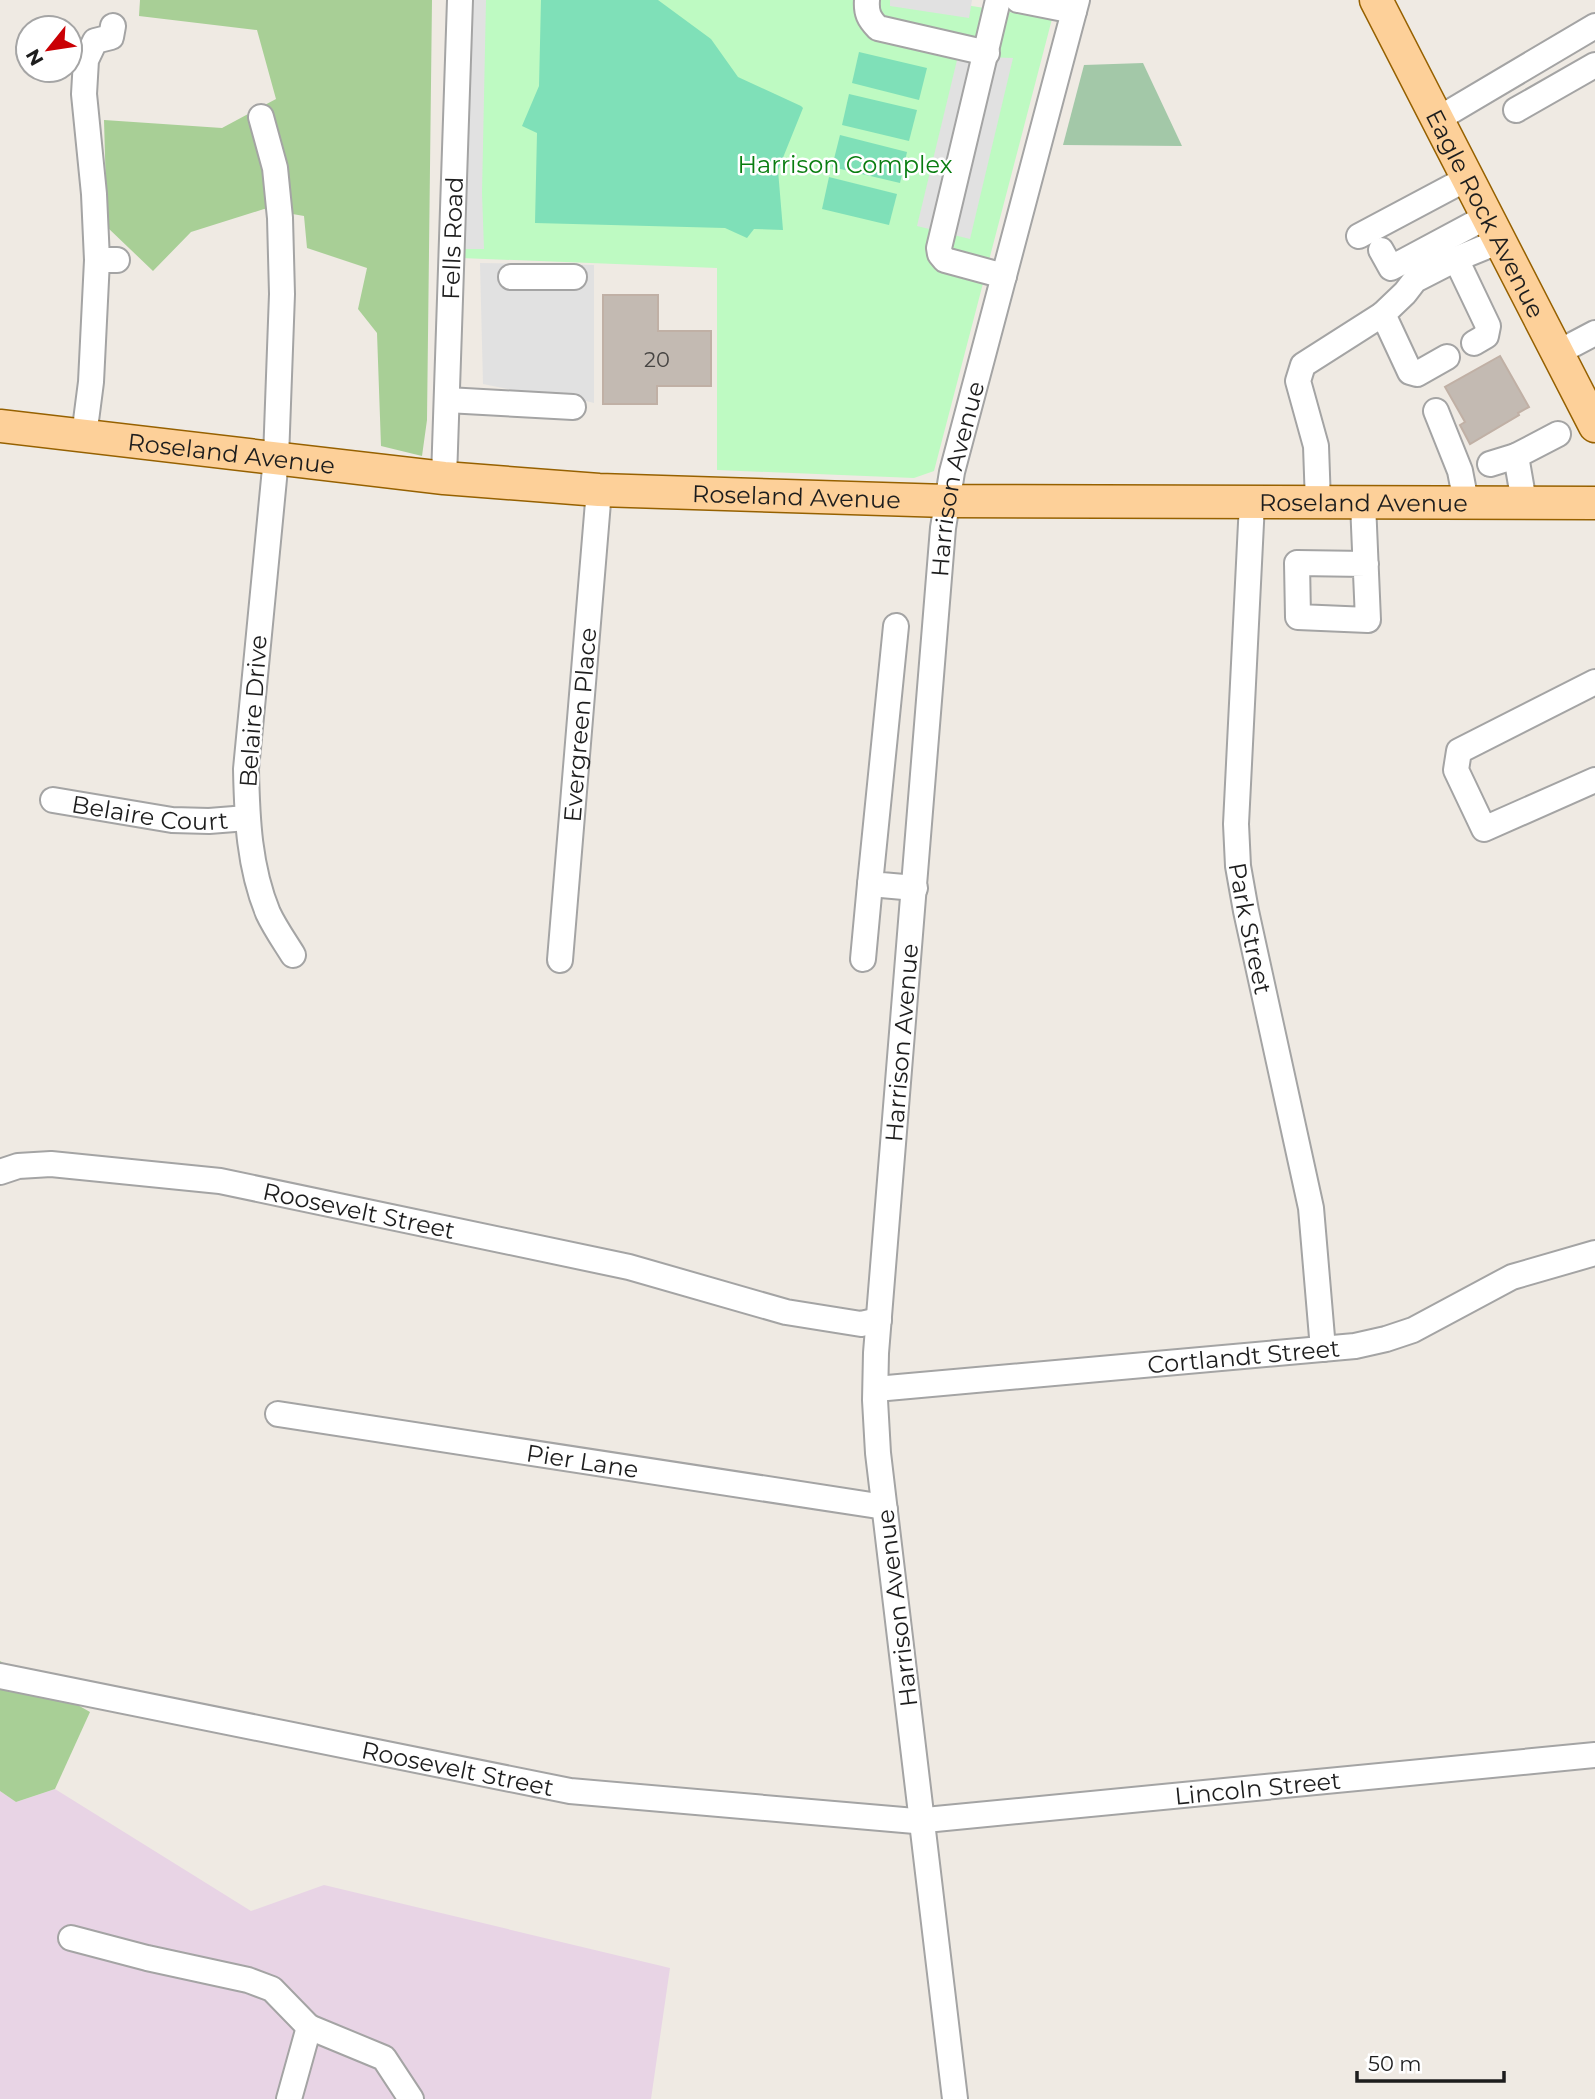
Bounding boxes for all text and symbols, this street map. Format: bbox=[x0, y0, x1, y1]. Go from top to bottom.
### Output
north arrow bbox=[14, 14, 84, 84]
text: N bbox=[21, 45, 49, 70]
street label: Eagle Rock Avenue bbox=[1420, 104, 1551, 323]
park label: Harrison Complex bbox=[738, 150, 953, 179]
street label: Fells Road bbox=[435, 176, 469, 300]
house number: 20 bbox=[644, 347, 670, 372]
street label: Harrison Avenue bbox=[925, 378, 990, 578]
street label: Roseland Avenue bbox=[126, 427, 337, 480]
street label: Roseland Avenue bbox=[692, 478, 901, 514]
street label: Roseland Avenue bbox=[1259, 487, 1468, 517]
street label: Evergreen Place bbox=[557, 626, 602, 823]
street label: Belaire Drive bbox=[233, 634, 273, 788]
street label: Belaire Court bbox=[70, 789, 229, 836]
street label: Park Street bbox=[1223, 860, 1278, 997]
street label: Harrison Avenue bbox=[879, 942, 924, 1143]
street label: Roosevelt Street bbox=[260, 1176, 458, 1245]
street label: Cortlandt Street bbox=[1146, 1333, 1341, 1379]
street label: Pier Lane bbox=[524, 1438, 641, 1484]
street label: Harrison Avenue bbox=[870, 1508, 924, 1708]
street label: Roosevelt Street bbox=[359, 1735, 557, 1802]
street label: Lincoln Street bbox=[1173, 1765, 1342, 1810]
scale bar bbox=[1357, 2039, 1504, 2084]
text: 50 m bbox=[1368, 2051, 1422, 2076]

